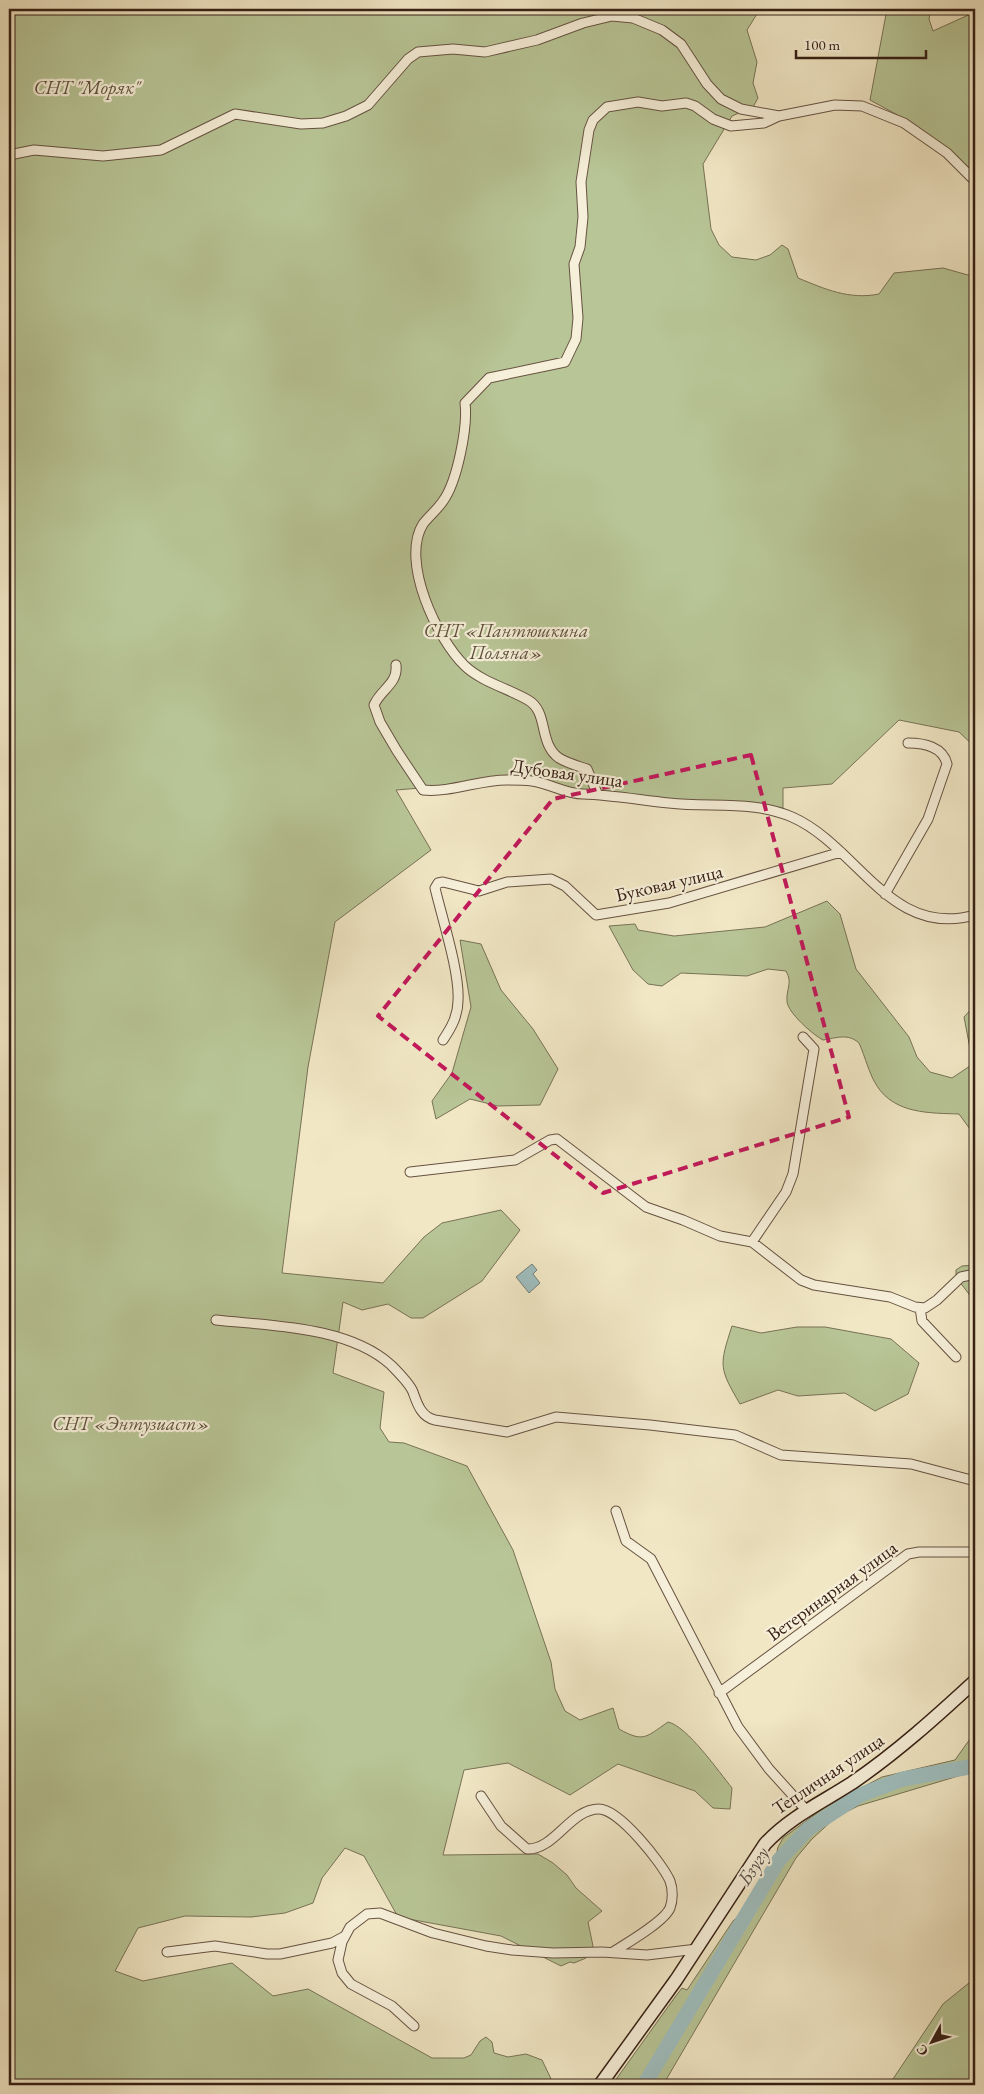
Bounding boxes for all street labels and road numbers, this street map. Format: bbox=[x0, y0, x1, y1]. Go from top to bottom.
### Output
street label: Дубовая улица bbox=[510, 753, 625, 793]
street label: Буковая улица bbox=[613, 858, 726, 908]
street label: Ветеринарная улица bbox=[762, 1535, 902, 1647]
street label: Тепличная улица bbox=[767, 1727, 889, 1821]

